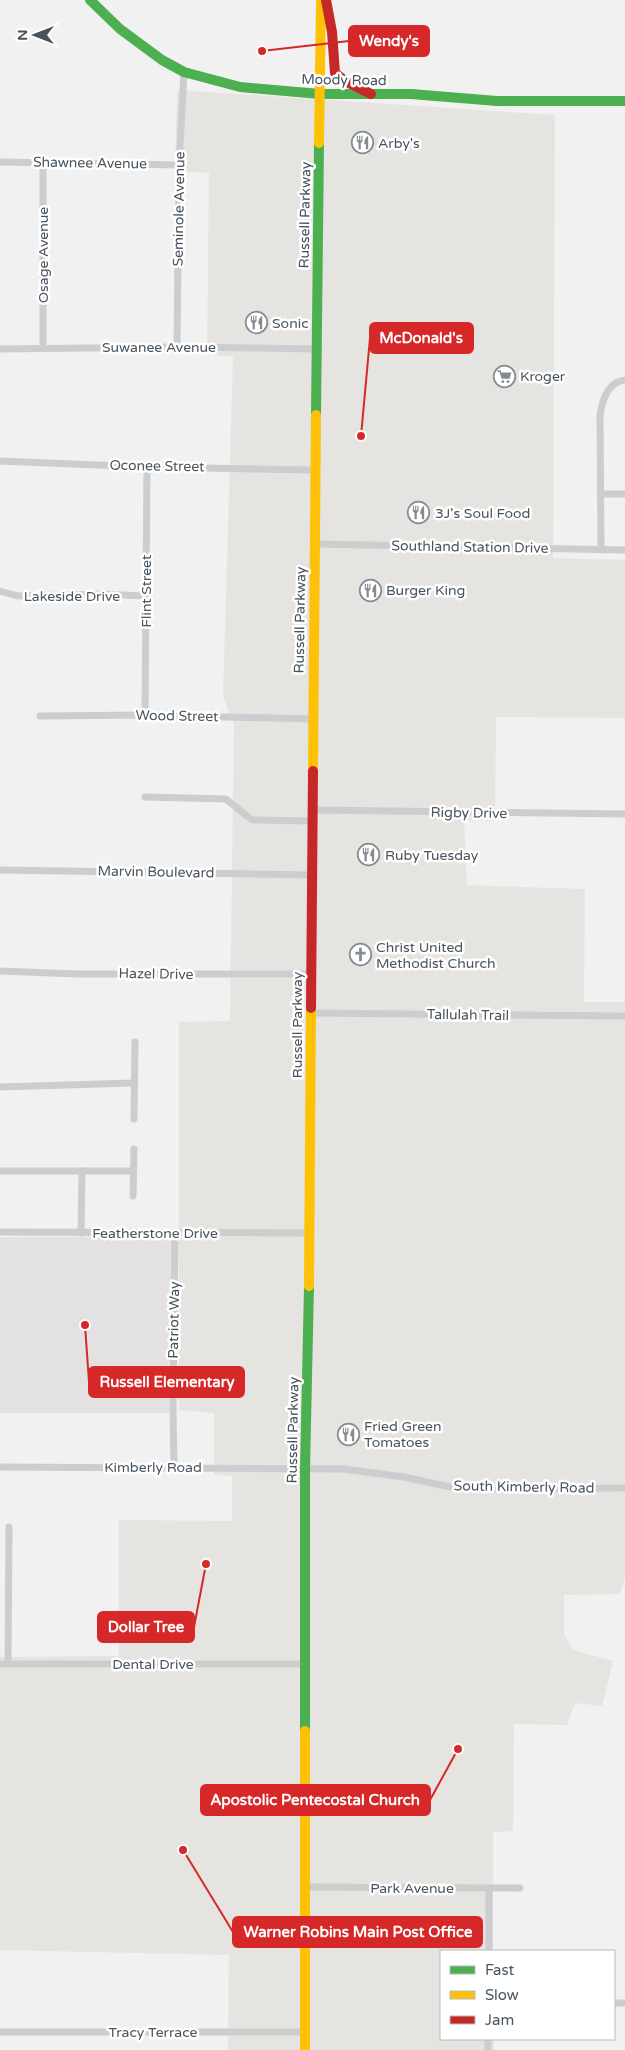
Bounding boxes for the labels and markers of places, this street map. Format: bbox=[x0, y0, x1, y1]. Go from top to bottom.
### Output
callout: Wendy's bbox=[349, 26, 429, 56]
restaurant icon: Arby's bbox=[350, 131, 374, 155]
place label: Arby's bbox=[378, 135, 420, 152]
restaurant icon: Sonic bbox=[244, 311, 268, 335]
place label: Sonic bbox=[272, 315, 309, 332]
callout: McDonald's bbox=[370, 323, 473, 353]
supermarket icon: Kroger bbox=[492, 364, 516, 388]
place label: Kroger bbox=[520, 368, 566, 385]
restaurant icon: 3J's Soul Food bbox=[407, 501, 431, 525]
place label: 3J's Soul Food bbox=[435, 505, 530, 522]
restaurant icon: Burger King bbox=[358, 578, 382, 602]
place label: Burger King bbox=[386, 582, 465, 599]
restaurant icon: Ruby Tuesday bbox=[357, 843, 381, 867]
place label: Ruby Tuesday bbox=[385, 847, 479, 864]
place label: Christ United Methodist Church bbox=[376, 939, 495, 972]
church icon: Christ United Methodist Church bbox=[348, 943, 372, 967]
callout: Russell Elementary bbox=[89, 1367, 244, 1397]
place label: Fried Green Tomatoes bbox=[364, 1418, 442, 1451]
restaurant icon: Fried Green Tomatoes bbox=[336, 1422, 360, 1446]
callout: Dollar Tree bbox=[98, 1612, 194, 1642]
callout: Apostolic Pentecostal Church bbox=[201, 1785, 430, 1815]
callout: Warner Robins Main Post Office bbox=[233, 1917, 482, 1947]

